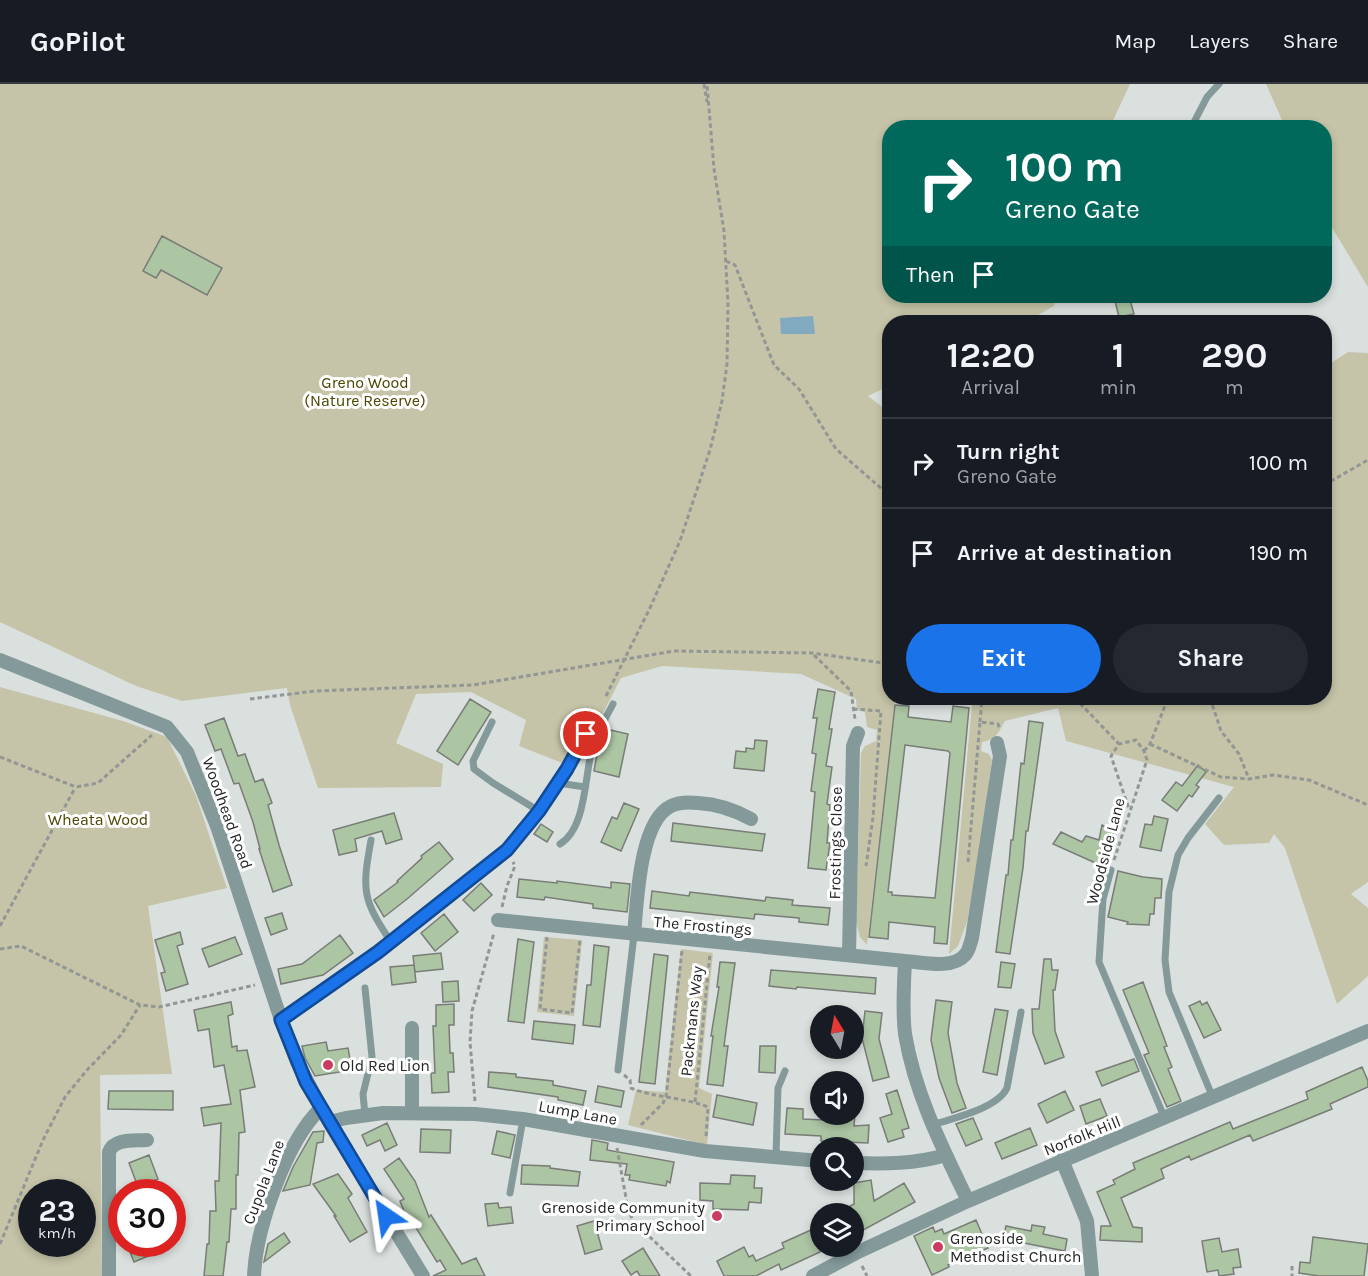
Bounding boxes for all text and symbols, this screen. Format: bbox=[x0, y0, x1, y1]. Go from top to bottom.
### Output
text: GoPilot bbox=[30, 25, 126, 58]
text: Map bbox=[1114, 29, 1156, 53]
text: Layers bbox=[1189, 29, 1250, 53]
text: Share bbox=[1283, 29, 1338, 53]
text: 100 m bbox=[1005, 142, 1124, 192]
icon: right bbox=[906, 144, 984, 222]
text: Greno Gate bbox=[1005, 193, 1140, 225]
icon: arrive bbox=[967, 258, 1000, 291]
text: Then bbox=[906, 262, 955, 288]
text: 12:20 bbox=[946, 334, 1035, 376]
text: 1 bbox=[1112, 334, 1125, 376]
text: 290 bbox=[1201, 334, 1268, 376]
park label: Greno Wood (Nature Reserve) bbox=[304, 373, 426, 410]
text: Arrival bbox=[962, 376, 1020, 399]
text: min bbox=[1100, 376, 1137, 399]
text: m bbox=[1225, 376, 1244, 399]
text: Turn right bbox=[957, 439, 1060, 465]
icon: right bbox=[906, 447, 939, 480]
text: 100 m bbox=[1249, 450, 1308, 476]
text: Greno Gate bbox=[957, 465, 1057, 488]
icon: arrive bbox=[906, 537, 939, 570]
text: Arrive at destination bbox=[957, 540, 1172, 566]
text: 190 m bbox=[1249, 540, 1308, 566]
button: Exit bbox=[906, 624, 1101, 693]
button: Share bbox=[1113, 624, 1308, 693]
pin bbox=[560, 708, 611, 759]
icon: arrive bbox=[569, 717, 602, 750]
street label: Woodhead Road bbox=[198, 755, 257, 872]
street label: Frostings Close bbox=[825, 787, 846, 899]
street label: Woodside Lane bbox=[1082, 796, 1129, 907]
park label: Wheata Wood bbox=[48, 810, 148, 829]
street label: The Frostings bbox=[653, 912, 753, 939]
street label: Packmans Way bbox=[676, 965, 707, 1077]
north arrow bbox=[810, 1005, 864, 1059]
map controls bbox=[810, 1005, 864, 1257]
place label: Old Red Lion bbox=[340, 1056, 430, 1075]
marker: Old Red Lion bbox=[321, 1058, 335, 1072]
button: sound bbox=[810, 1071, 864, 1125]
street label: Lump Lane bbox=[537, 1096, 619, 1129]
street label: Norfolk Hill bbox=[1041, 1111, 1123, 1160]
street label: Cupola Lane bbox=[239, 1137, 288, 1227]
button: search bbox=[810, 1137, 864, 1191]
speed limit sign: 30 bbox=[108, 1179, 186, 1257]
position arrow bbox=[354, 1184, 418, 1248]
text: 23 bbox=[39, 1193, 75, 1229]
place label: Grenoside Community Primary School bbox=[542, 1198, 706, 1235]
button: layers bbox=[810, 1203, 864, 1257]
marker: Grenoside Community Primary School bbox=[710, 1209, 724, 1223]
text: km/h bbox=[38, 1224, 76, 1242]
place label: Grenoside Methodist Church bbox=[950, 1229, 1082, 1266]
marker: Grenoside Methodist Church bbox=[931, 1240, 945, 1254]

